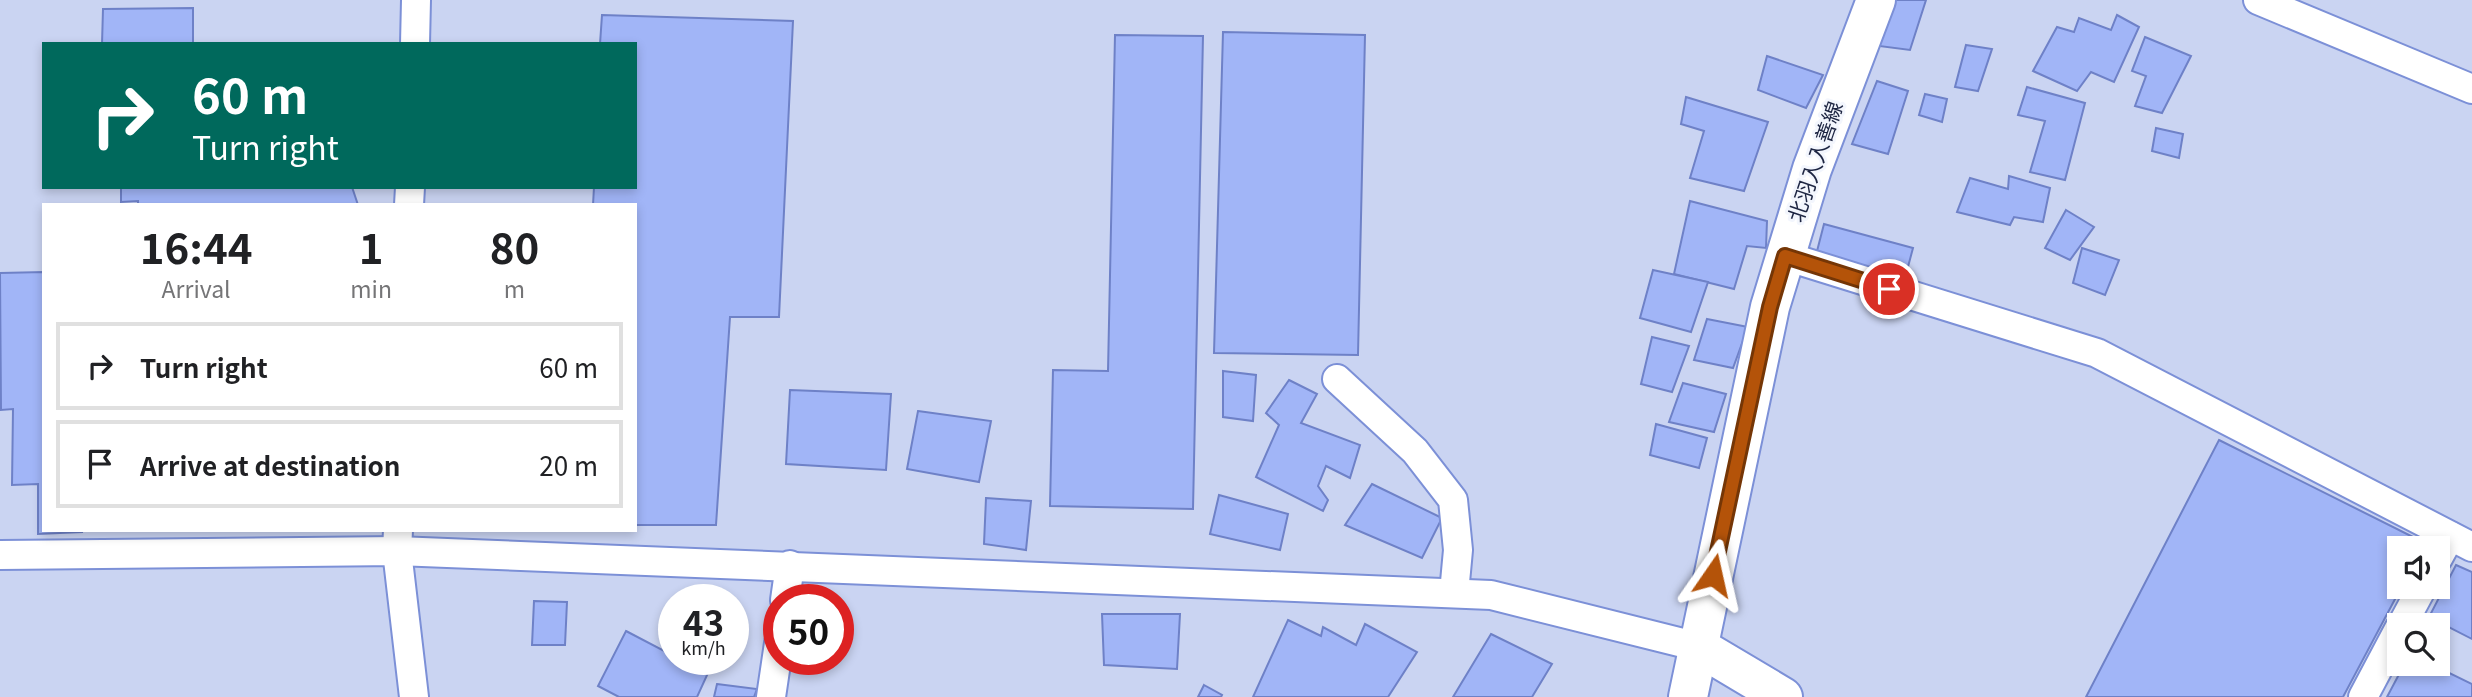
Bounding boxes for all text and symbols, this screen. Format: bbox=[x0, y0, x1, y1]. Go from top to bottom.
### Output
text: 60 m bbox=[192, 57, 308, 128]
icon: right bbox=[77, 70, 168, 161]
street label: 北羽入入善線 bbox=[1779, 97, 1849, 226]
text: Turn right bbox=[192, 123, 339, 169]
text: 16:44 bbox=[140, 215, 253, 276]
text: 1 bbox=[359, 215, 384, 276]
text: 80 bbox=[490, 215, 539, 276]
pin bbox=[1859, 259, 1919, 319]
icon: arrive bbox=[1870, 270, 1908, 308]
text: Arrival bbox=[162, 271, 231, 305]
text: min bbox=[350, 271, 392, 305]
text: m bbox=[504, 271, 525, 305]
icon: right bbox=[81, 347, 119, 385]
text: Turn right bbox=[140, 348, 268, 385]
text: 60 m bbox=[539, 348, 598, 385]
icon: arrive bbox=[81, 445, 119, 483]
text: Arrive at destination bbox=[140, 446, 401, 483]
text: 20 m bbox=[539, 446, 598, 483]
map controls bbox=[2387, 536, 2450, 676]
button: sound bbox=[2387, 536, 2450, 599]
position arrow bbox=[1676, 538, 1750, 612]
speed limit sign: 50 bbox=[763, 584, 854, 675]
text: 43 bbox=[683, 595, 724, 646]
button: search bbox=[2387, 613, 2450, 676]
text: km/h bbox=[681, 634, 726, 660]

